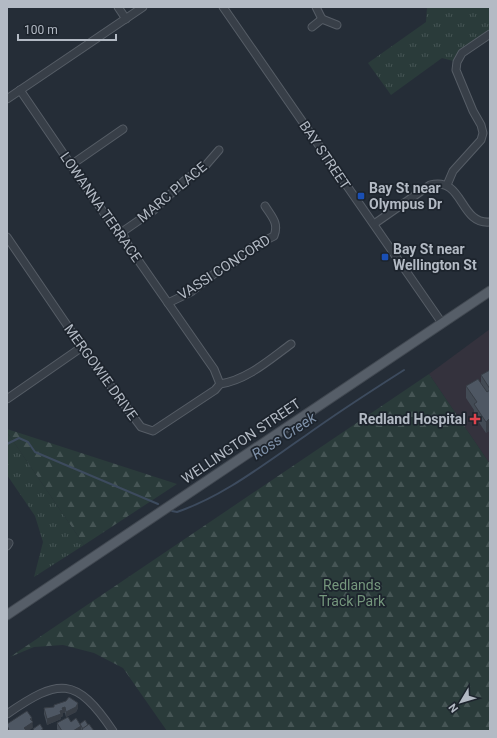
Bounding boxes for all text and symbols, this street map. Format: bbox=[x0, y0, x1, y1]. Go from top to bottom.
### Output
scale bar bbox=[18, 16, 116, 42]
text: 100 m bbox=[24, 23, 58, 37]
street label: BAY STREET bbox=[296, 118, 354, 193]
street label: LOWANNA TERRACE bbox=[57, 149, 145, 265]
street label: MARC PLACE bbox=[134, 158, 210, 226]
place label: Bay St near Olympus Dr bbox=[369, 180, 442, 212]
marker: Bay St near Olympus Dr bbox=[356, 191, 366, 201]
street label: VASSI CONCORD bbox=[175, 231, 273, 303]
place label: Bay St near Wellington St bbox=[393, 241, 477, 273]
marker: Bay St near Wellington St bbox=[380, 252, 390, 262]
street label: MERGOWIE DRIVE bbox=[61, 321, 141, 423]
street label: WELLINGTON STREET bbox=[179, 395, 304, 487]
water label: Ross Creek bbox=[248, 408, 320, 463]
place label: Redland Hospital bbox=[359, 411, 466, 427]
marker: Redland Hospital bbox=[469, 413, 481, 425]
park label: Redlands Track Park bbox=[319, 577, 386, 609]
north arrow bbox=[441, 682, 481, 722]
text: N bbox=[446, 701, 461, 715]

